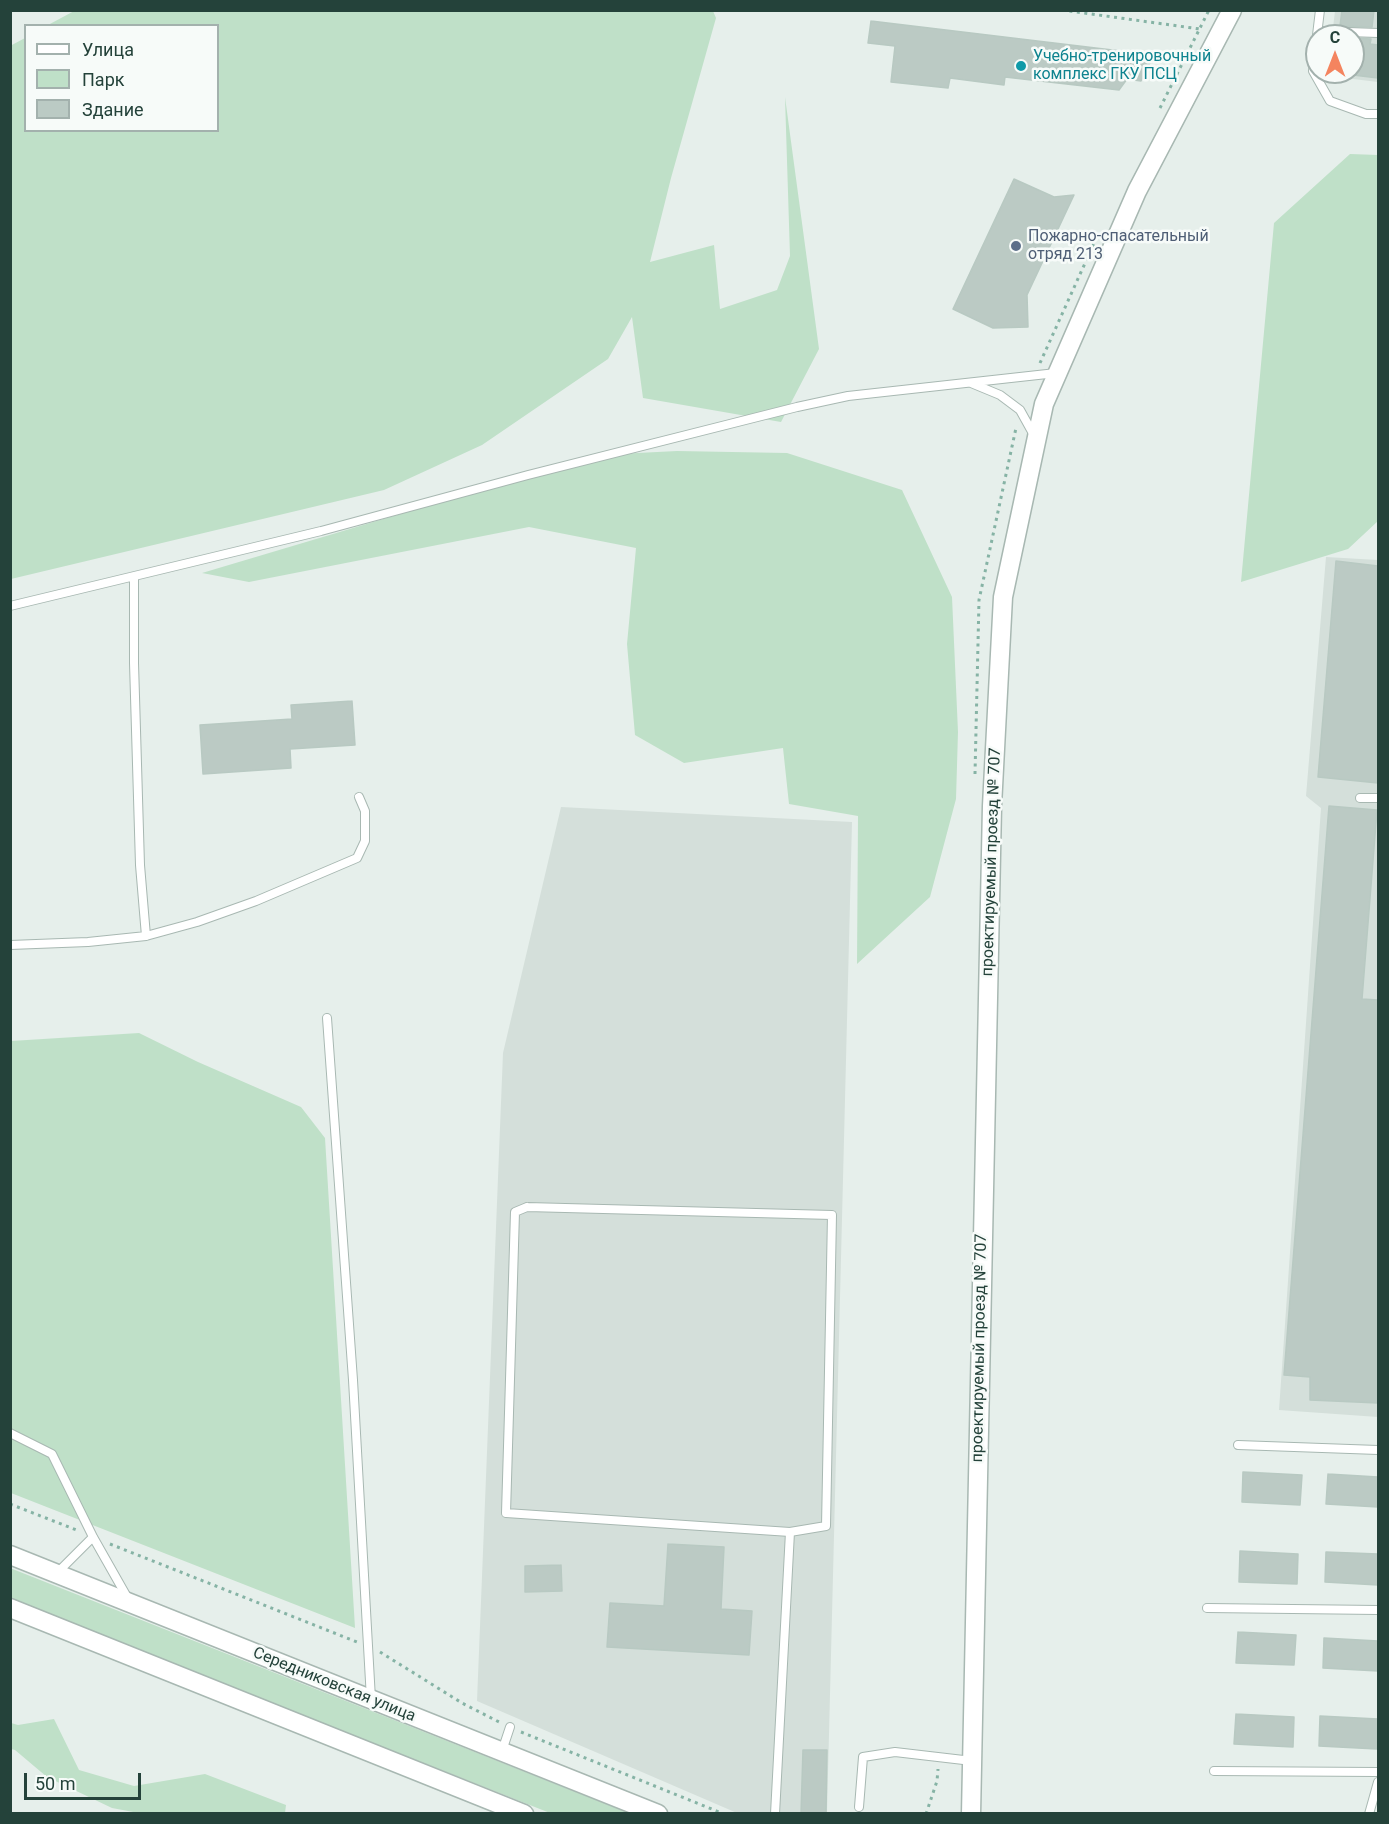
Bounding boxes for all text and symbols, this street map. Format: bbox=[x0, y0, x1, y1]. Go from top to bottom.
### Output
legend bbox=[24, 24, 219, 132]
north arrow bbox=[1305, 24, 1365, 84]
text: С bbox=[1330, 28, 1340, 47]
text: Улица bbox=[82, 39, 134, 60]
place label: Учебно-тренировочный комплекс ГКУ ПСЦ bbox=[1033, 47, 1211, 85]
marker: Учебно-тренировочный комплекс ГКУ ПСЦ bbox=[1014, 59, 1028, 73]
text: Парк bbox=[82, 69, 124, 90]
text: Здание bbox=[82, 99, 144, 120]
place label: Пожарно-спасательный отряд 213 bbox=[1028, 227, 1209, 265]
marker: Пожарно-спасательный отряд 213 bbox=[1009, 239, 1023, 253]
street label: проектируемый проезд № 707 bbox=[978, 747, 1006, 977]
street label: проектируемый проезд № 707 bbox=[968, 1233, 992, 1463]
street label: Середниковская улица bbox=[250, 1644, 418, 1726]
scale bar bbox=[27, 1761, 144, 1799]
text: 50 m bbox=[35, 1773, 75, 1794]

